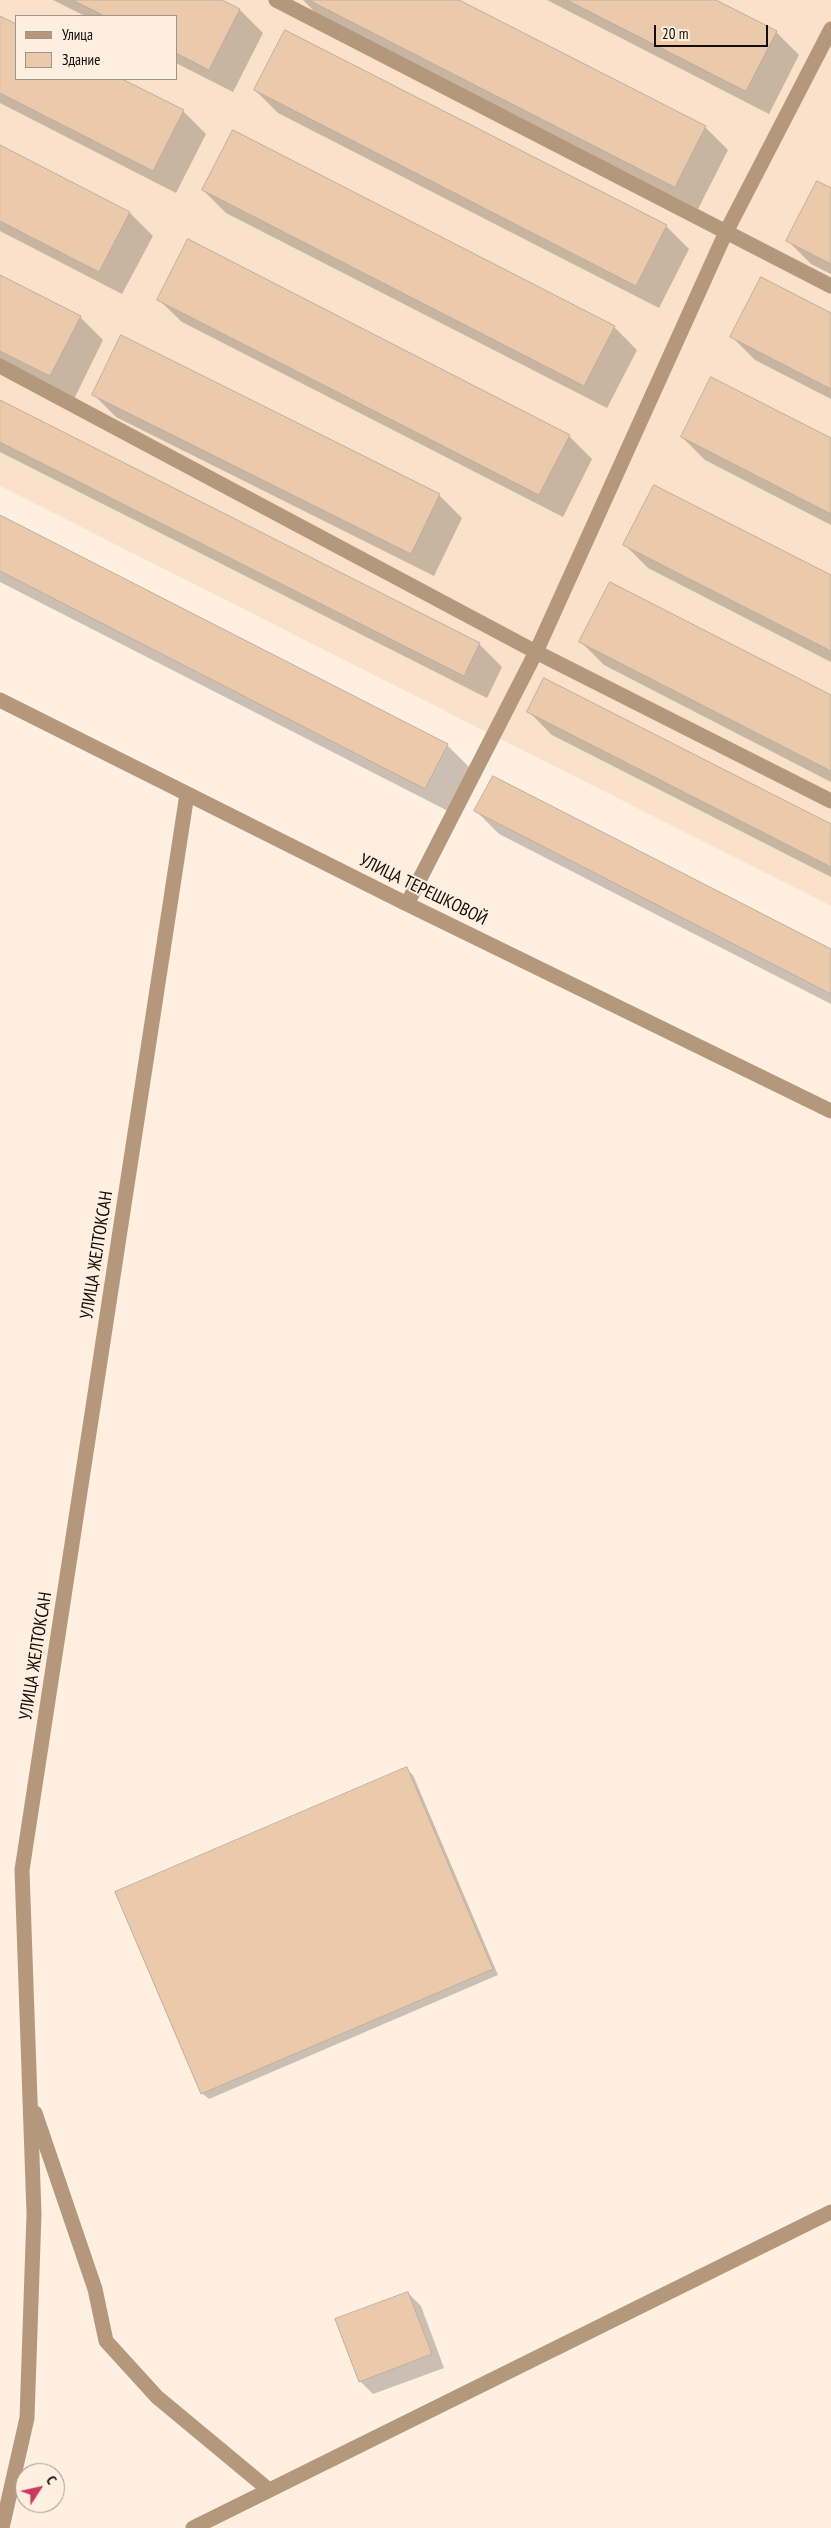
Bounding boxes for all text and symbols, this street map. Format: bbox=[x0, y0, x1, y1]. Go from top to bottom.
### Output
legend bbox=[15, 15, 178, 80]
scale bar bbox=[656, 15, 770, 47]
text: 20 m bbox=[662, 24, 688, 43]
text: Улица bbox=[62, 25, 93, 44]
text: Здание bbox=[62, 50, 100, 69]
street label: УЛИЦА ТЕРЕШКОВОЙ bbox=[355, 850, 491, 930]
street label: УЛИЦА ЖЕЛТОКСАН bbox=[76, 1189, 118, 1321]
street label: УЛИЦА ЖЕЛТОКСАН bbox=[15, 1590, 57, 1722]
north arrow bbox=[15, 2463, 65, 2513]
text: С bbox=[42, 2472, 61, 2488]

